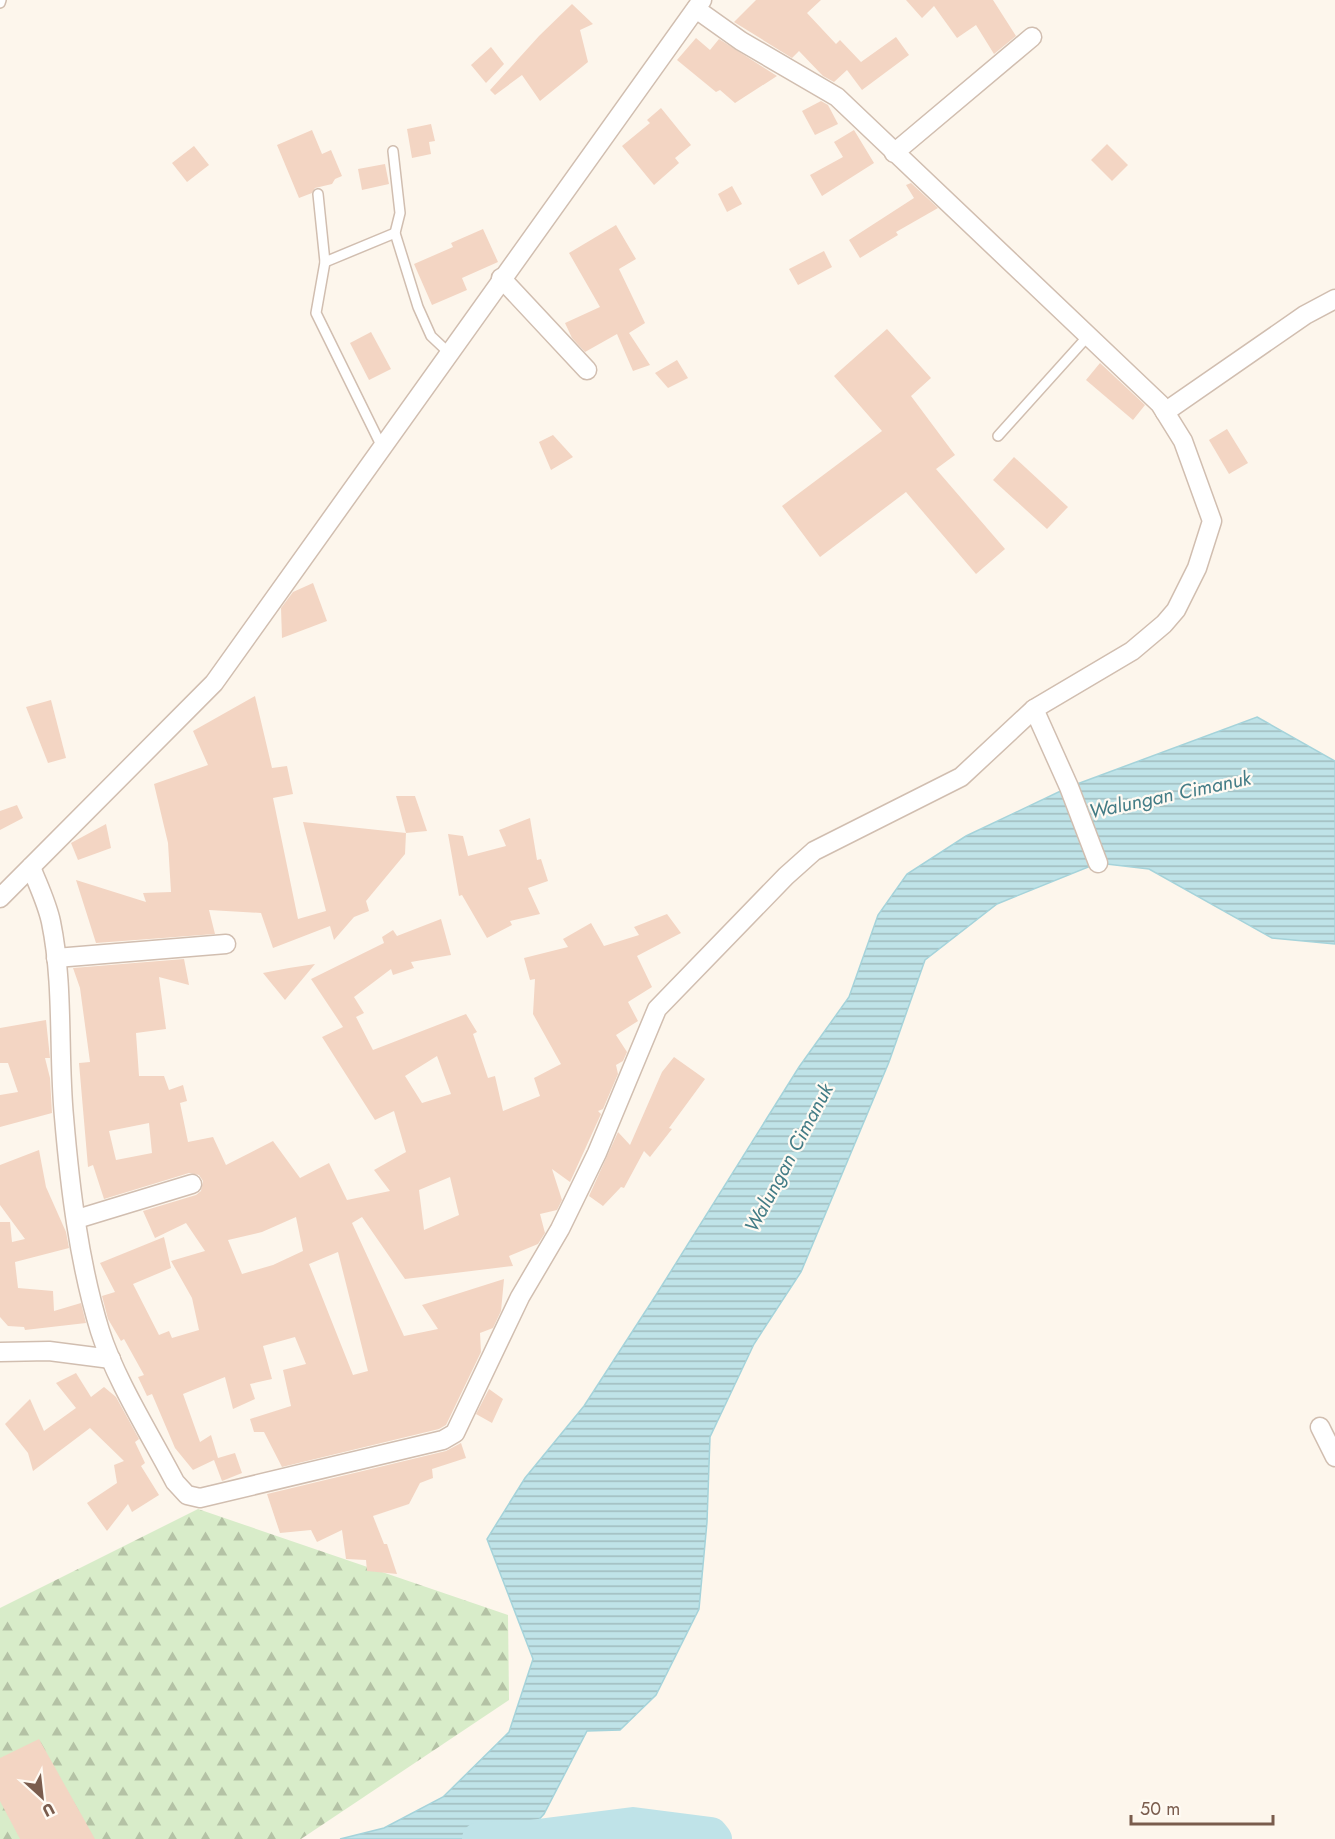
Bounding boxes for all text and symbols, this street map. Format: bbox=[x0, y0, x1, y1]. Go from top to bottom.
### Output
water label: Walungan Cimanuk bbox=[1086, 763, 1255, 826]
water label: Walungan Cimanuk bbox=[737, 1077, 841, 1238]
north arrow bbox=[12, 1767, 72, 1827]
scale bar bbox=[1131, 1788, 1274, 1826]
text: 50 m bbox=[1140, 1796, 1180, 1822]
text: U bbox=[38, 1797, 59, 1823]

